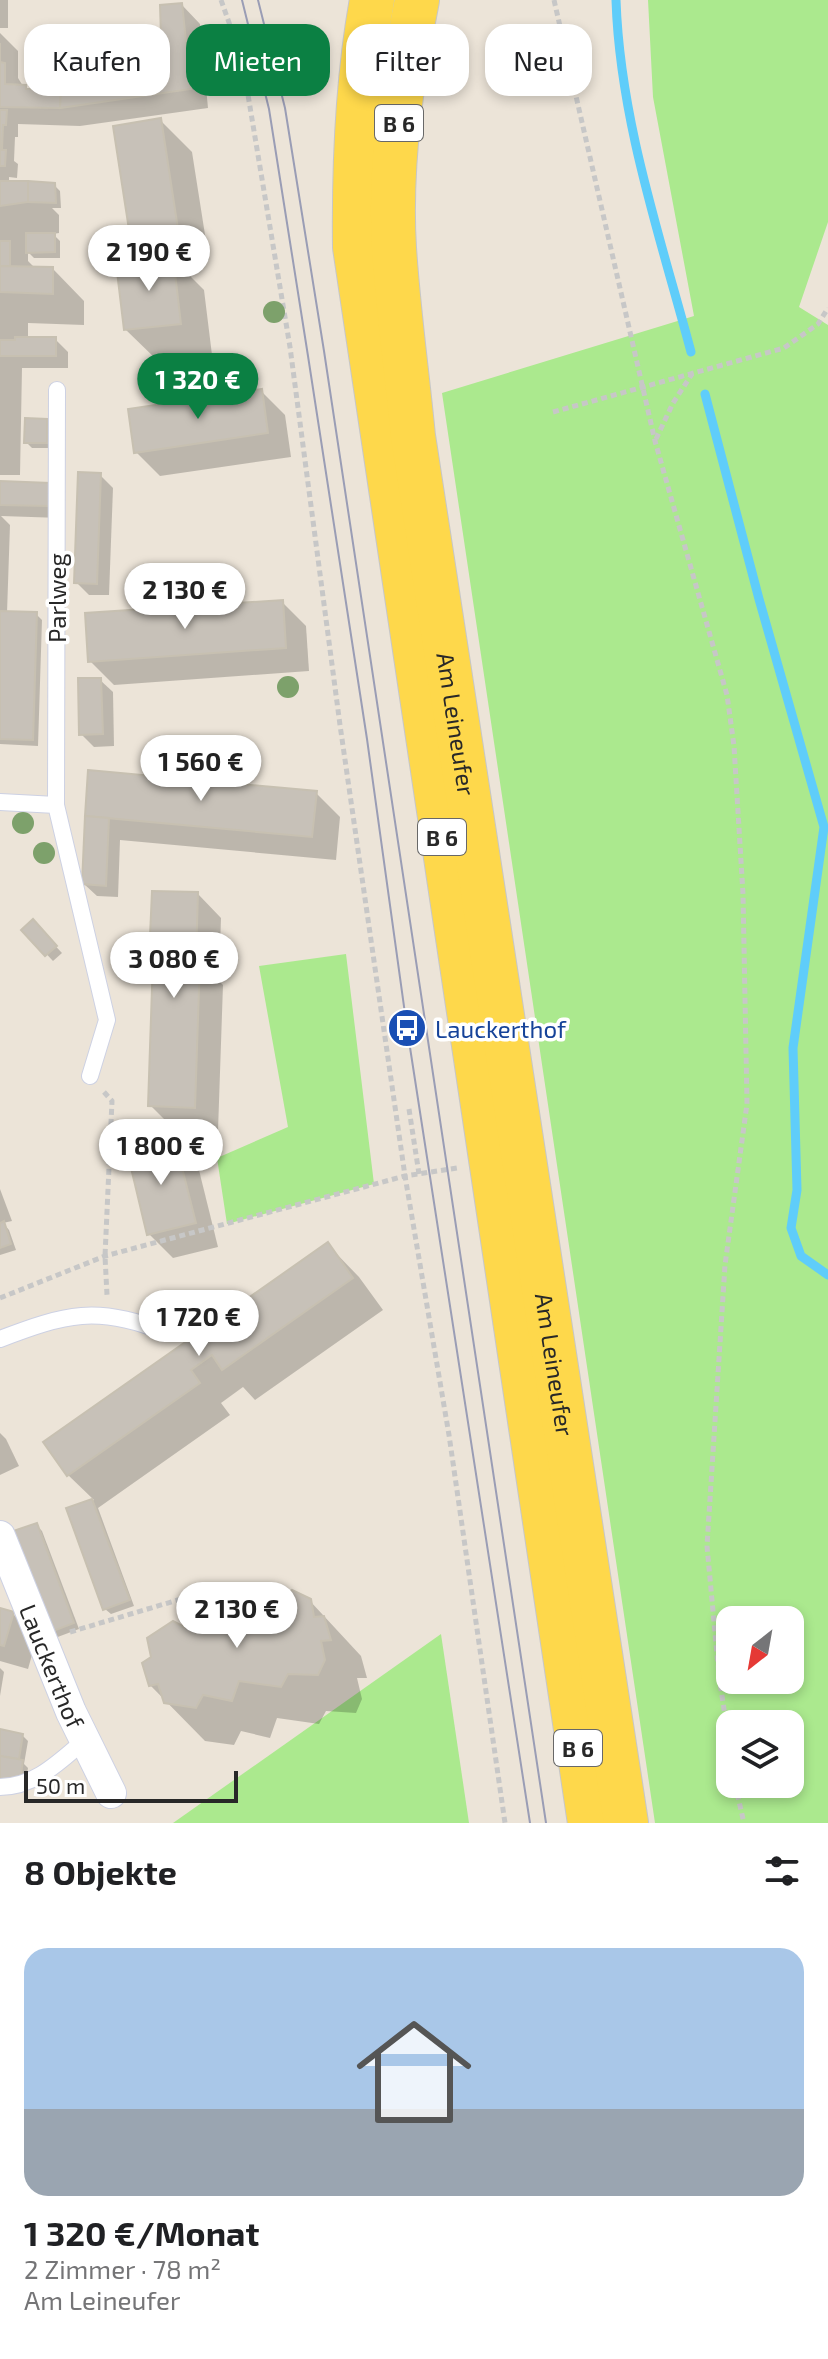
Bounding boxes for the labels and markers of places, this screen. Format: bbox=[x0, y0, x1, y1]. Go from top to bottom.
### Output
pin: 2 190 € bbox=[75, 225, 223, 293]
pin: 1 320 € bbox=[124, 353, 272, 421]
pin: 2 130 € bbox=[111, 563, 259, 631]
pin: 1 560 € bbox=[127, 735, 275, 803]
pin: 3 080 € bbox=[100, 932, 248, 1000]
bus stop icon: Lauckerthof bbox=[386, 1007, 428, 1049]
place label: Lauckerthof bbox=[435, 1014, 567, 1043]
pin: 1 800 € bbox=[87, 1119, 235, 1187]
pin: 1 720 € bbox=[125, 1290, 273, 1358]
pin: 2 130 € bbox=[163, 1582, 311, 1650]

